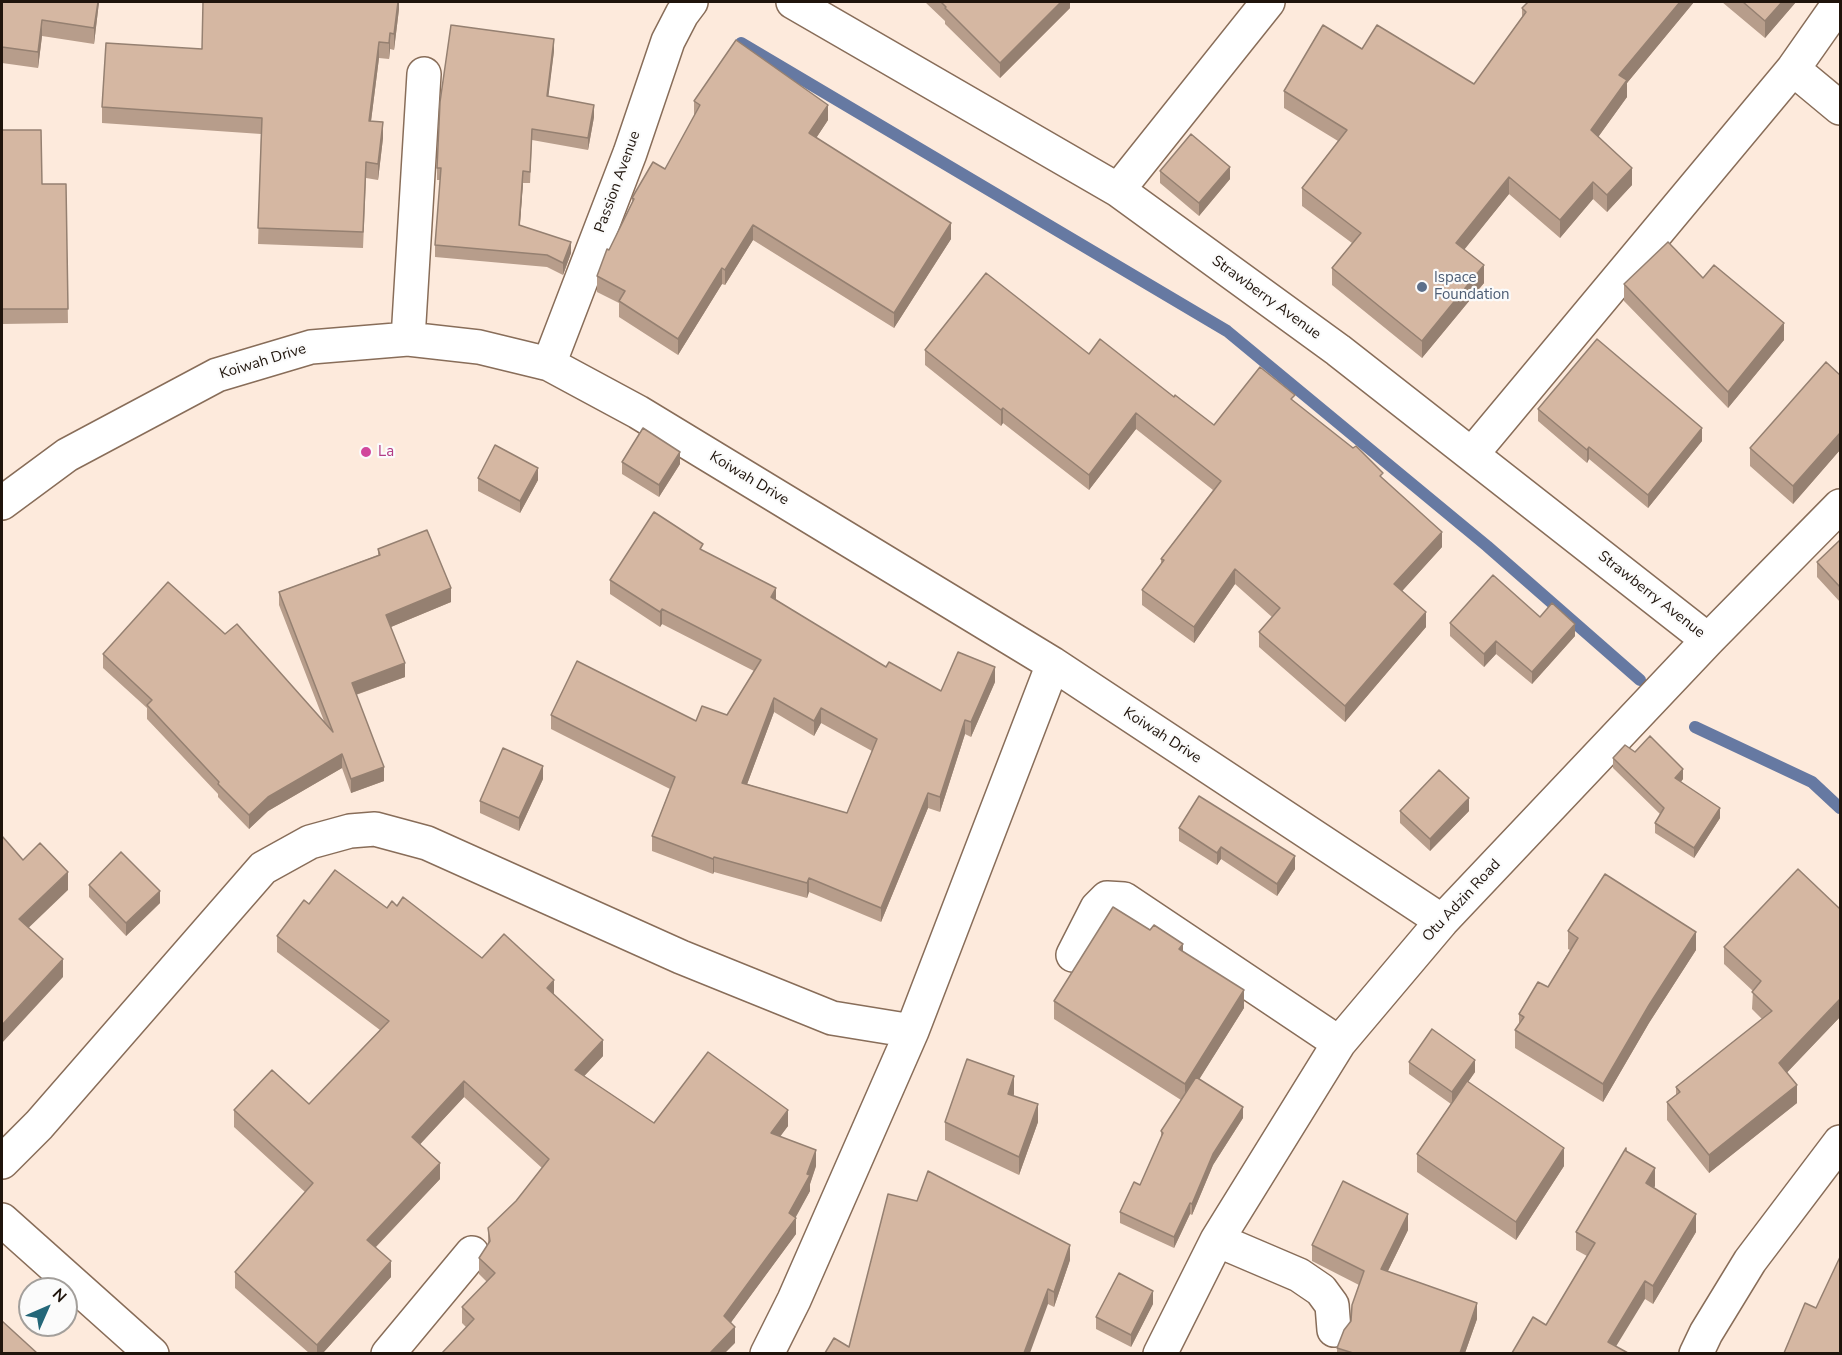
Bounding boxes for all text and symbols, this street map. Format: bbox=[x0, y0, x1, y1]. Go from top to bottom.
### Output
street label: Passion Avenue bbox=[591, 129, 645, 235]
street label: Strawberry Avenue bbox=[1208, 252, 1324, 344]
place label: Ispace Foundation bbox=[1434, 269, 1509, 304]
marker: Ispace Foundation bbox=[1415, 280, 1429, 294]
street label: Koiwah Drive bbox=[218, 340, 308, 384]
place label: La bbox=[378, 443, 394, 461]
marker: La bbox=[359, 445, 373, 459]
street label: Koiwah Drive bbox=[706, 448, 792, 510]
street label: Strawberry Avenue bbox=[1594, 548, 1708, 642]
street label: Koiwah Drive bbox=[1120, 704, 1204, 768]
street label: Otu Adzin Road bbox=[1419, 856, 1505, 946]
north arrow bbox=[18, 1277, 78, 1337]
text: N bbox=[47, 1284, 71, 1308]

